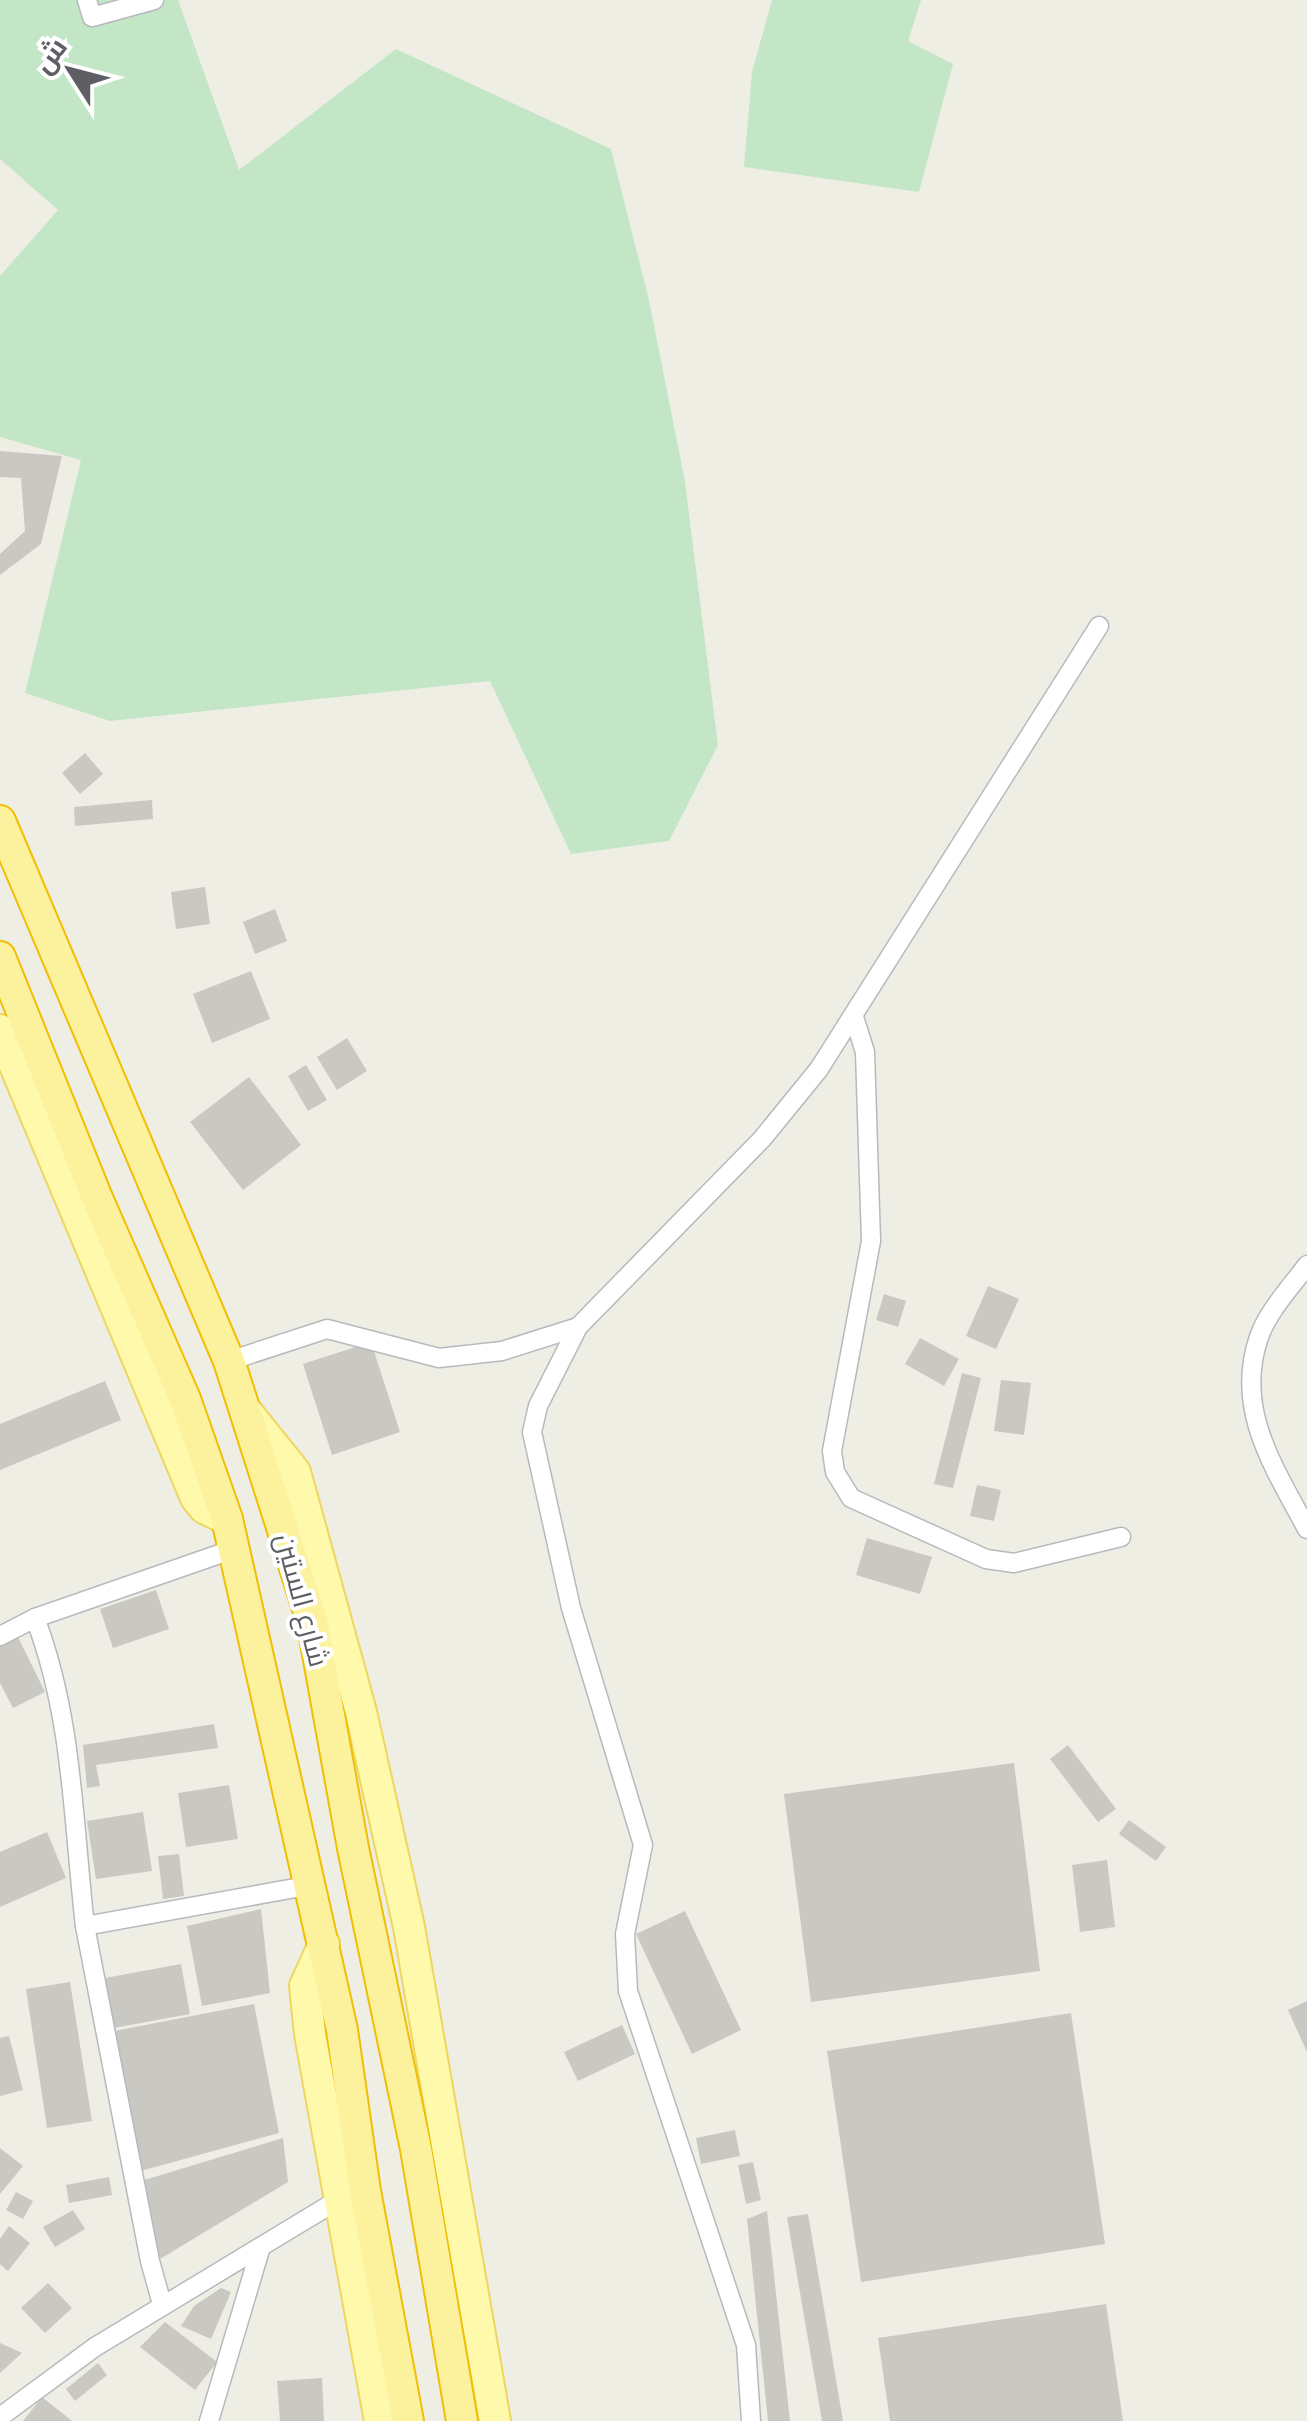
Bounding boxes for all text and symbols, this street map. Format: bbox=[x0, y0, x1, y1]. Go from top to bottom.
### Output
north arrow bbox=[20, 20, 120, 120]
text: ش bbox=[26, 31, 74, 80]
street label: شارع الستين bbox=[266, 1530, 336, 1671]

